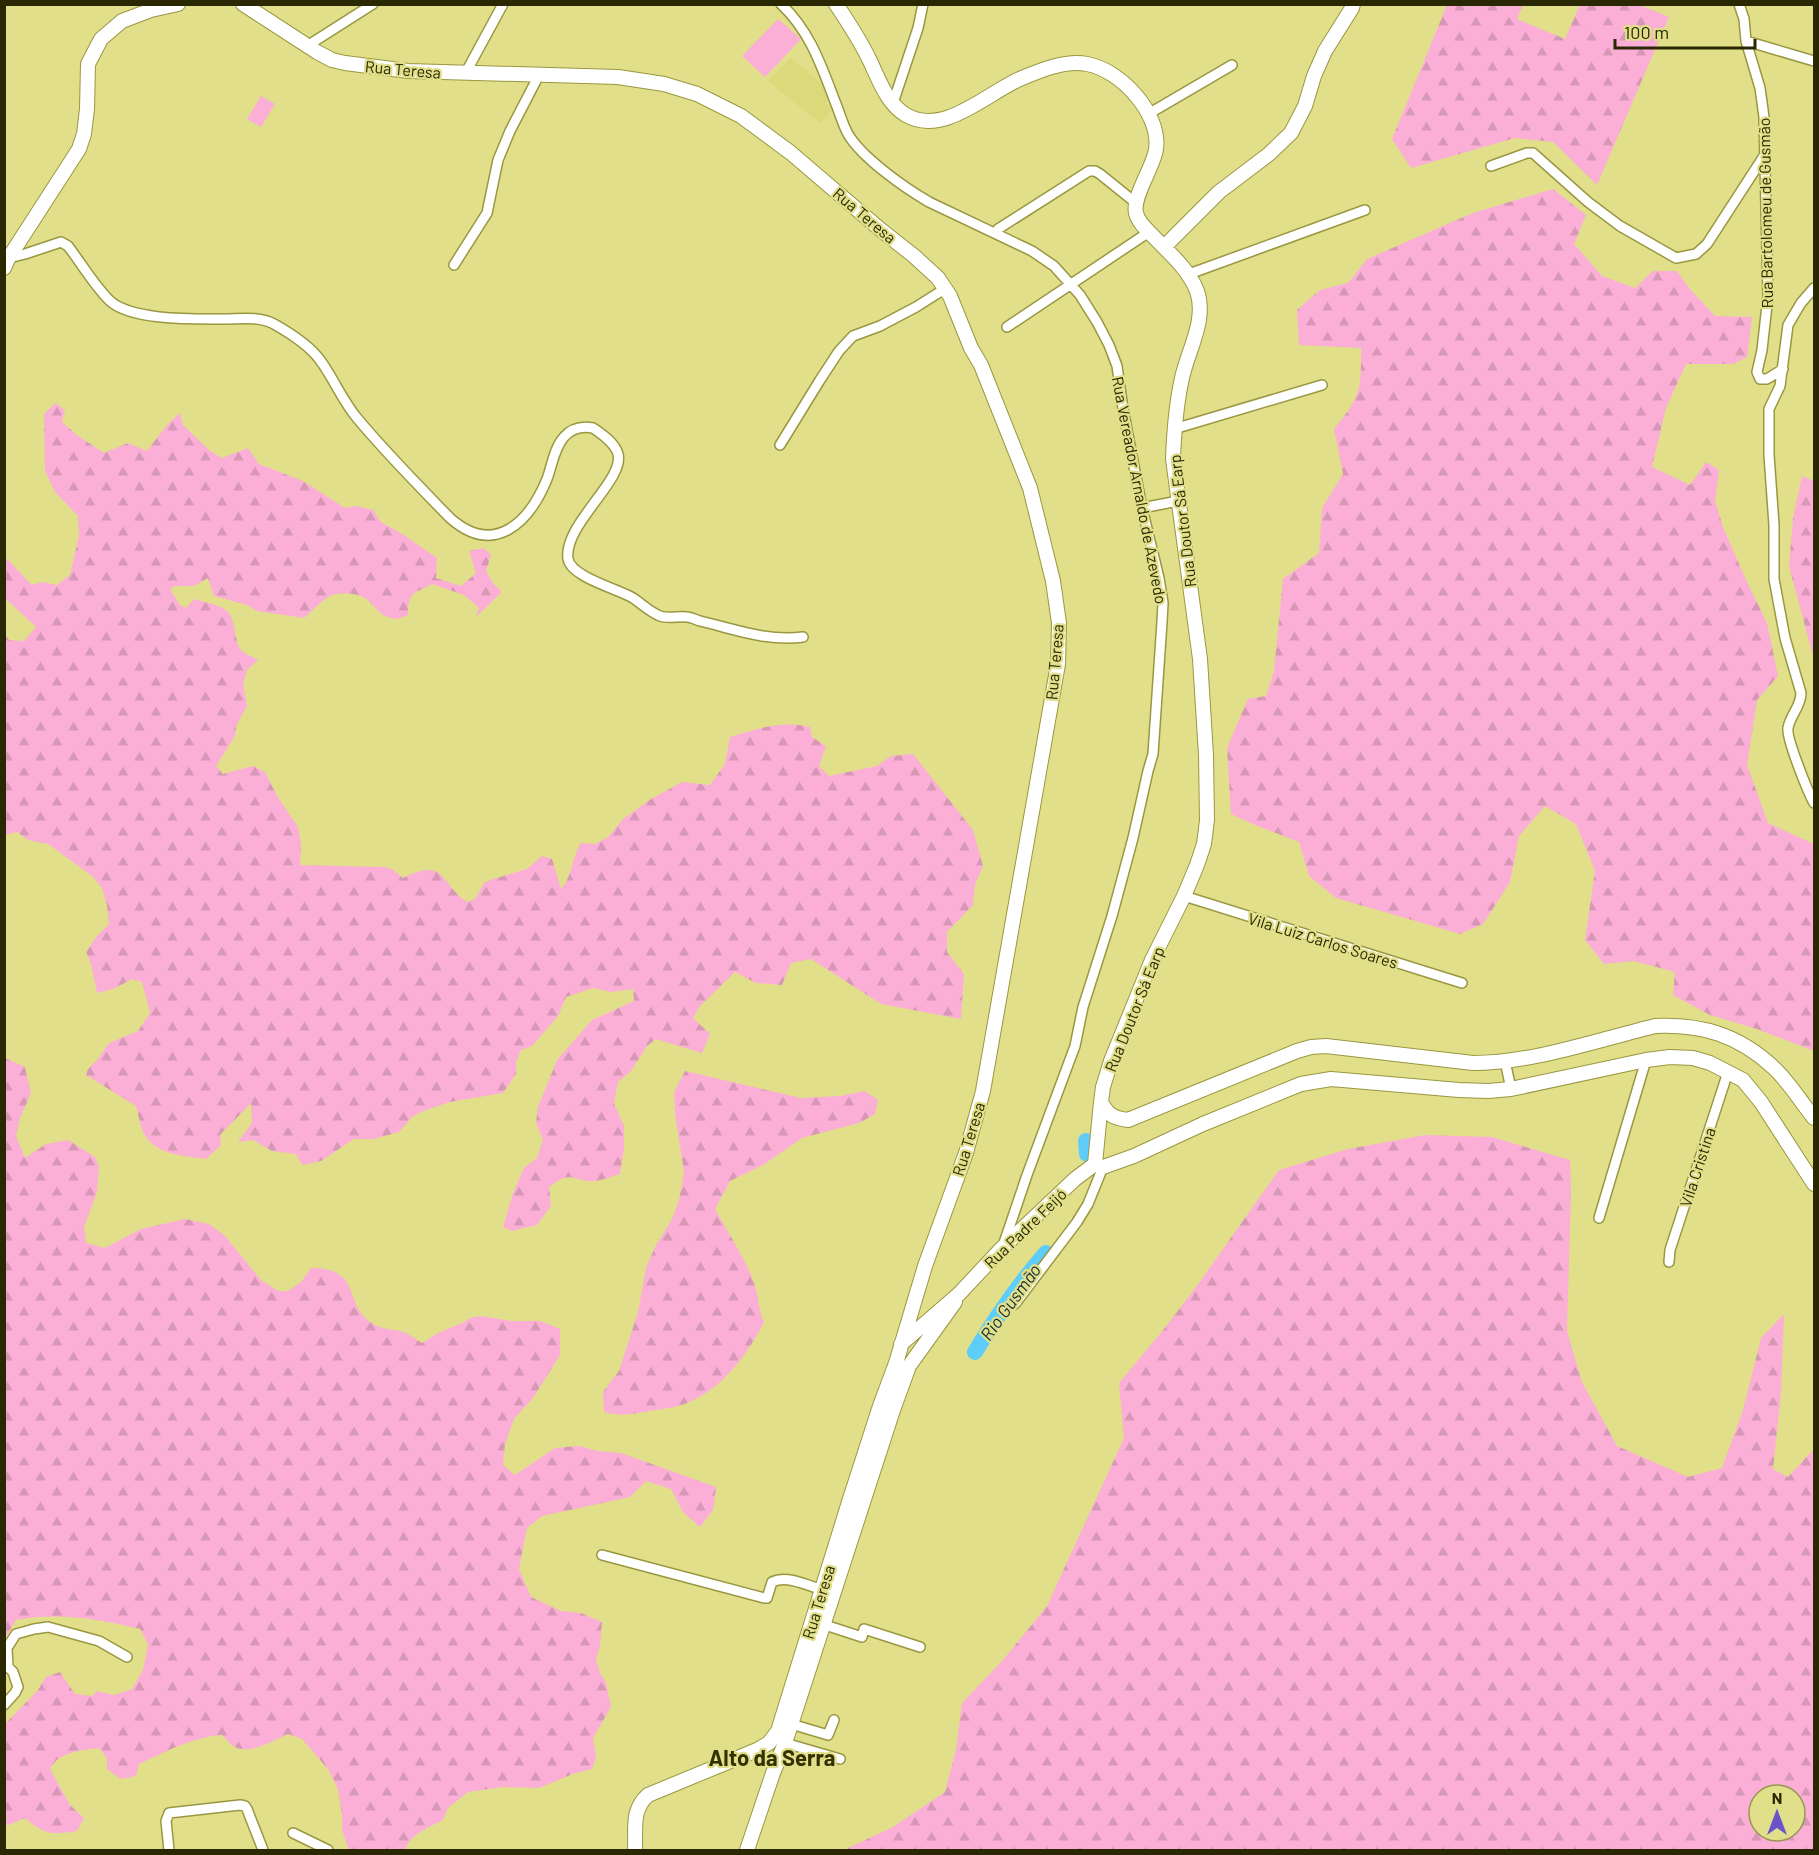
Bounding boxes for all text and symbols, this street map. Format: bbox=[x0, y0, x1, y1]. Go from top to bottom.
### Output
scale bar bbox=[1615, 12, 1754, 50]
text: 100 m bbox=[1624, 21, 1669, 43]
street label: Rua Teresa bbox=[364, 56, 442, 82]
street label: Rua Bartolomeu de Gusmão bbox=[1754, 118, 1776, 308]
street label: Rua Teresa bbox=[830, 183, 900, 247]
street label: Rua Vereador Arnaldo de Azevedo bbox=[1109, 375, 1171, 605]
street label: Rua Doutor Sá Earp bbox=[1164, 454, 1200, 588]
street label: Rua Teresa bbox=[1041, 623, 1067, 701]
street label: Vila Luiz Carlos Soares bbox=[1246, 908, 1400, 972]
street label: Rua Doutor Sá Earp bbox=[1100, 944, 1168, 1074]
street label: Rua Teresa bbox=[948, 1100, 988, 1178]
street label: Vila Cristina bbox=[1675, 1125, 1719, 1209]
street label: Rua Padre Feijó bbox=[980, 1184, 1070, 1272]
water label: Rio Gusmão bbox=[975, 1259, 1045, 1345]
street label: Rua Teresa bbox=[798, 1563, 838, 1641]
district label: Alto da Serra bbox=[709, 1744, 835, 1770]
north arrow bbox=[1747, 1783, 1807, 1843]
text: N bbox=[1772, 1788, 1782, 1807]

